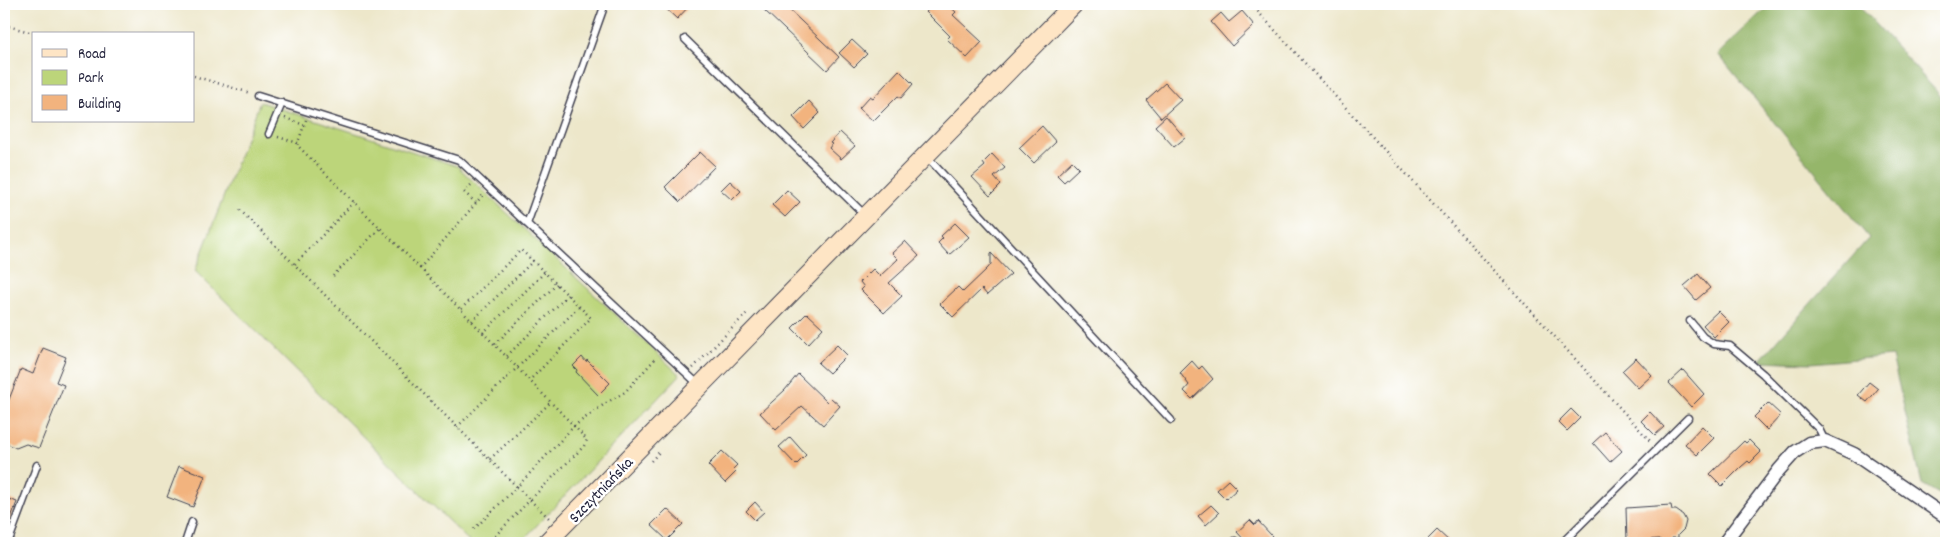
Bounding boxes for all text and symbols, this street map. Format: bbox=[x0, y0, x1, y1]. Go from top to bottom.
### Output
legend bbox=[32, 32, 195, 122]
text: Road bbox=[78, 44, 106, 66]
text: Park bbox=[78, 68, 104, 90]
text: Building bbox=[78, 94, 121, 116]
street label: Szczytniańska bbox=[564, 452, 640, 529]

